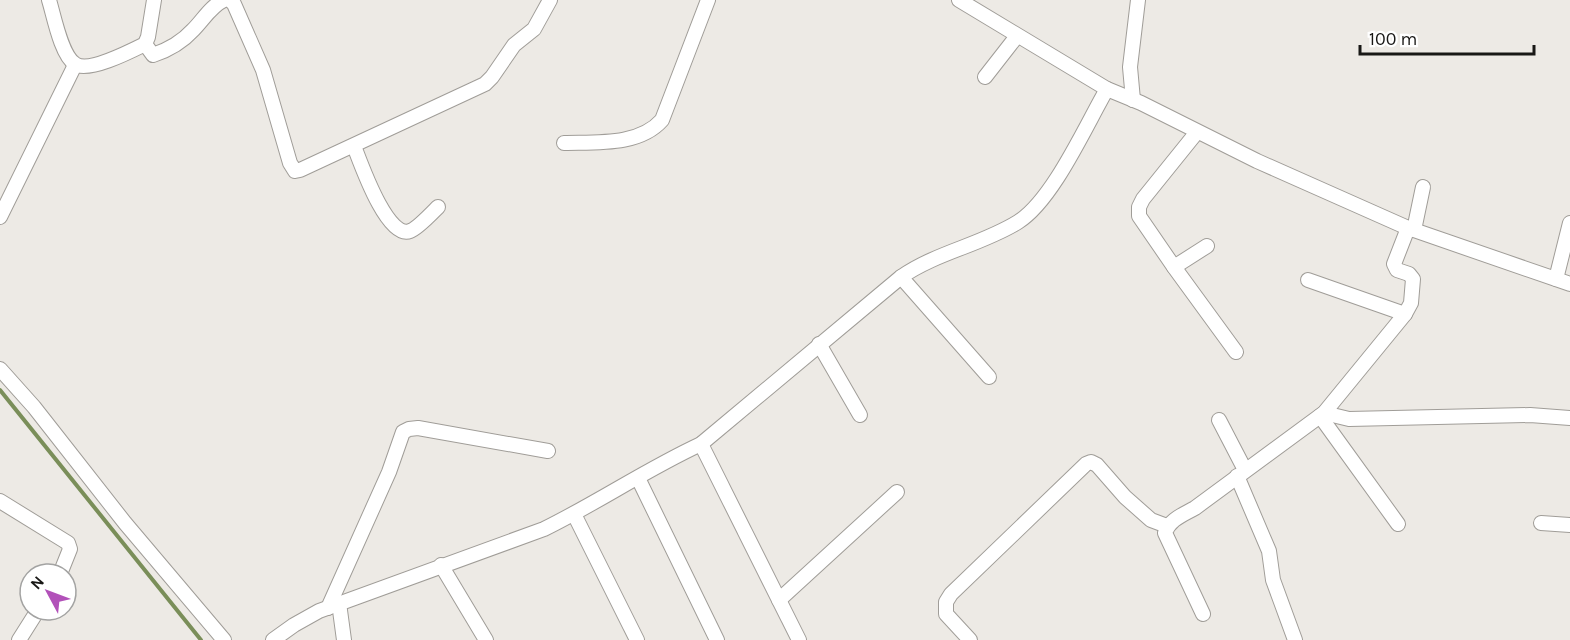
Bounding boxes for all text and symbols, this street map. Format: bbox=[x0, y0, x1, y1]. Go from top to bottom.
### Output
scale bar bbox=[1360, 18, 1534, 56]
text: 100 m bbox=[1369, 28, 1417, 50]
north arrow bbox=[18, 562, 78, 622]
text: N bbox=[26, 572, 48, 593]

